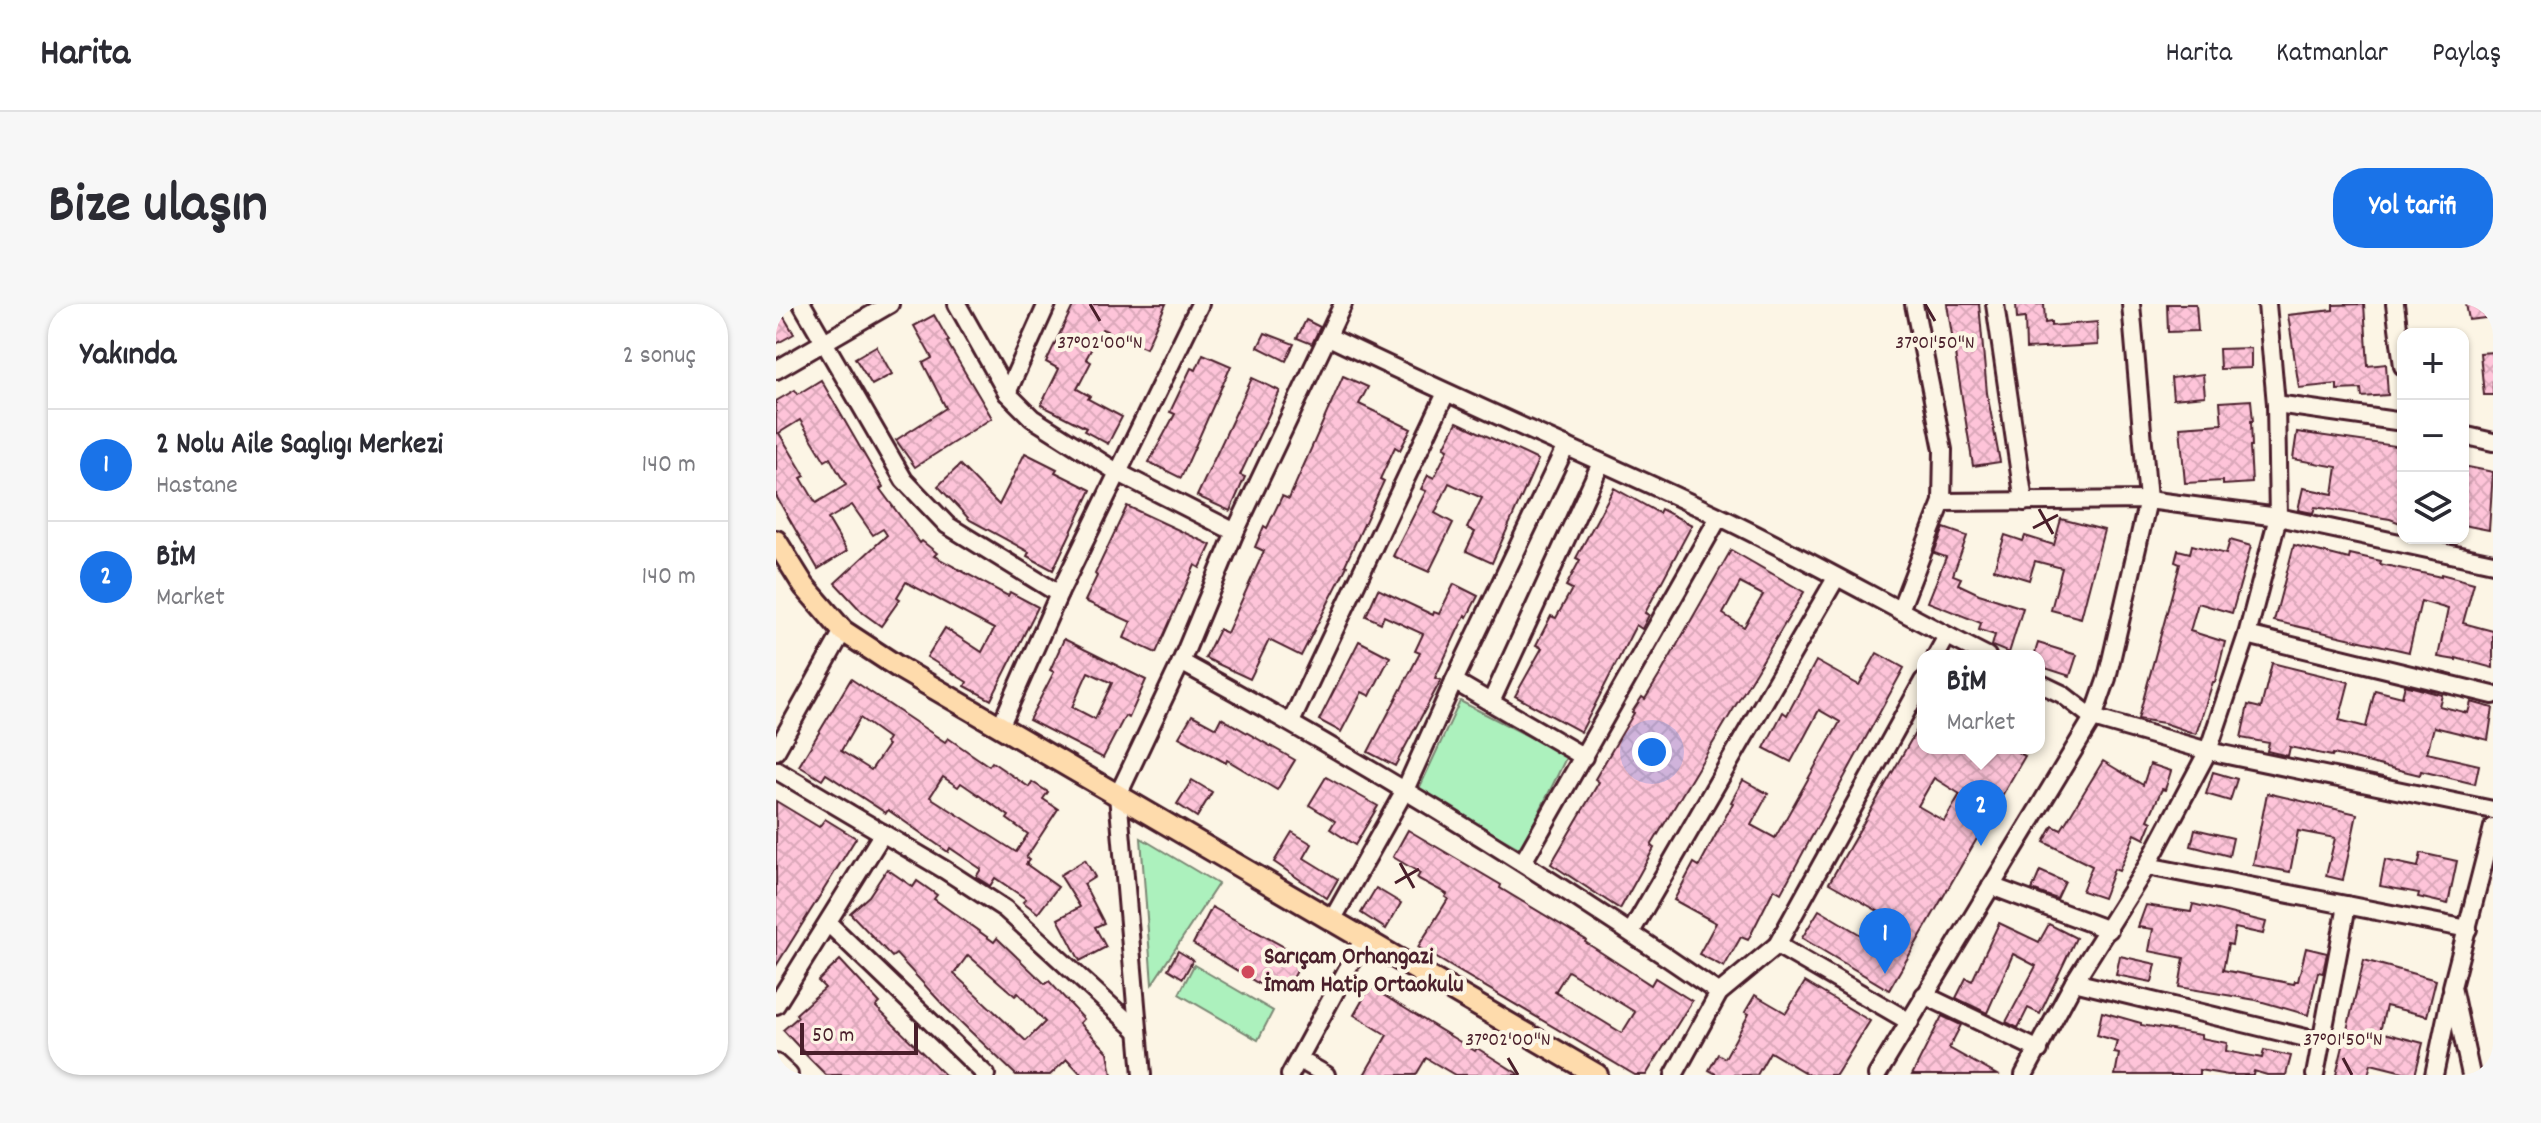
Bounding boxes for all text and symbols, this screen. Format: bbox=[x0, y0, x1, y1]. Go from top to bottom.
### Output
text: Harita bbox=[40, 28, 130, 83]
text: Harita bbox=[2166, 35, 2232, 75]
text: Katmanlar bbox=[2276, 35, 2388, 75]
text: Paylaş bbox=[2432, 35, 2501, 75]
text: Bize ulaşın bbox=[48, 168, 268, 248]
button: Yol tarifi bbox=[2333, 168, 2493, 248]
map controls bbox=[2397, 328, 2469, 544]
button: + bbox=[2397, 328, 2469, 400]
text: 37°02'00"N bbox=[1057, 330, 1143, 358]
text: 37°01'50"N bbox=[1895, 330, 1975, 358]
text: Yakında bbox=[80, 332, 176, 381]
text: 2 sonuç bbox=[622, 338, 696, 375]
button: − bbox=[2397, 400, 2469, 472]
text: 2 Nolu Aile Saglıgı Merkezi bbox=[156, 425, 443, 468]
text: 1 bbox=[103, 447, 109, 484]
text: 140 m bbox=[642, 447, 696, 484]
text: Hastane bbox=[156, 468, 238, 505]
button: layers bbox=[2397, 472, 2469, 544]
text: BİM bbox=[156, 537, 196, 580]
text: 2 bbox=[100, 559, 112, 596]
text: 140 m bbox=[642, 559, 696, 596]
text: Market bbox=[156, 580, 225, 617]
popup bbox=[1917, 650, 2045, 754]
text: BİM bbox=[1947, 662, 1987, 705]
text: Market bbox=[1947, 705, 2015, 742]
your location bbox=[1632, 732, 1672, 772]
pin: 2 bbox=[1955, 780, 2007, 846]
pin: 1 bbox=[1859, 908, 1911, 974]
place label: Sarıçam Orhangazi İmam Hatip Ortaokulu bbox=[1264, 941, 1464, 1003]
marker: Sarıçam Orhangazi İmam Hatip Ortaokulu bbox=[1239, 963, 1257, 981]
scale bar bbox=[800, 1019, 918, 1055]
text: 50 m bbox=[812, 1021, 854, 1052]
text: 37°02'00"N bbox=[1465, 1027, 1551, 1055]
text: 37°01'50"N bbox=[2303, 1027, 2383, 1055]

